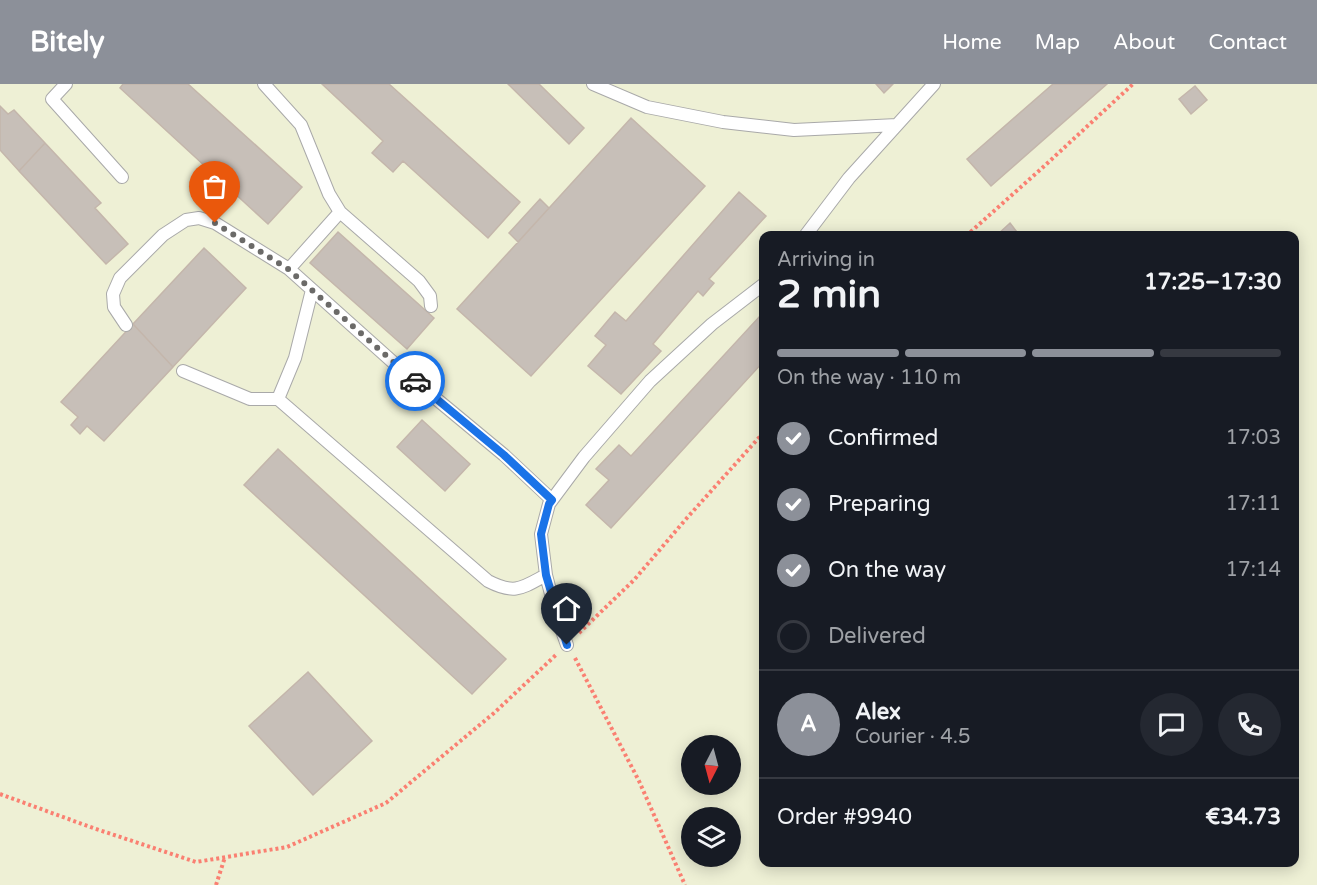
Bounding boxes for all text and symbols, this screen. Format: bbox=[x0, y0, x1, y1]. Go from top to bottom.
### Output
text: Bitely bbox=[30, 25, 105, 59]
text: Home bbox=[942, 30, 1002, 55]
text: Map bbox=[1035, 30, 1080, 55]
text: About bbox=[1113, 30, 1175, 55]
text: Contact bbox=[1208, 30, 1287, 55]
pin bbox=[189, 161, 240, 223]
icon: bag bbox=[198, 170, 231, 203]
text: Arriving in bbox=[777, 248, 875, 272]
text: 17:25–17:30 bbox=[1144, 269, 1281, 295]
text: 2 min bbox=[777, 271, 881, 318]
courier bbox=[385, 351, 445, 411]
icon: car bbox=[399, 365, 432, 398]
text: On the way · 110 m bbox=[777, 366, 961, 390]
icon: check bbox=[777, 422, 810, 455]
text: Confirmed bbox=[828, 425, 938, 451]
text: 17:03 bbox=[1226, 426, 1281, 450]
icon: check bbox=[777, 488, 810, 521]
text: Preparing bbox=[828, 491, 931, 517]
text: 17:11 bbox=[1226, 492, 1281, 516]
icon: check bbox=[777, 554, 810, 587]
text: On the way bbox=[828, 557, 946, 583]
text: 17:14 bbox=[1226, 558, 1281, 582]
pin bbox=[541, 583, 592, 645]
icon: home bbox=[550, 592, 583, 625]
text: Delivered bbox=[828, 623, 926, 649]
button: chat bbox=[1140, 693, 1203, 756]
button: phone bbox=[1218, 693, 1281, 756]
text: Alex bbox=[855, 699, 901, 725]
text: A bbox=[800, 711, 817, 737]
text: Courier · 4.5 bbox=[855, 725, 970, 749]
north arrow bbox=[681, 735, 741, 795]
map controls bbox=[681, 735, 741, 867]
text: Order #9940 bbox=[777, 804, 912, 830]
text: €34.73 bbox=[1205, 804, 1281, 830]
button: layers bbox=[681, 807, 741, 867]

